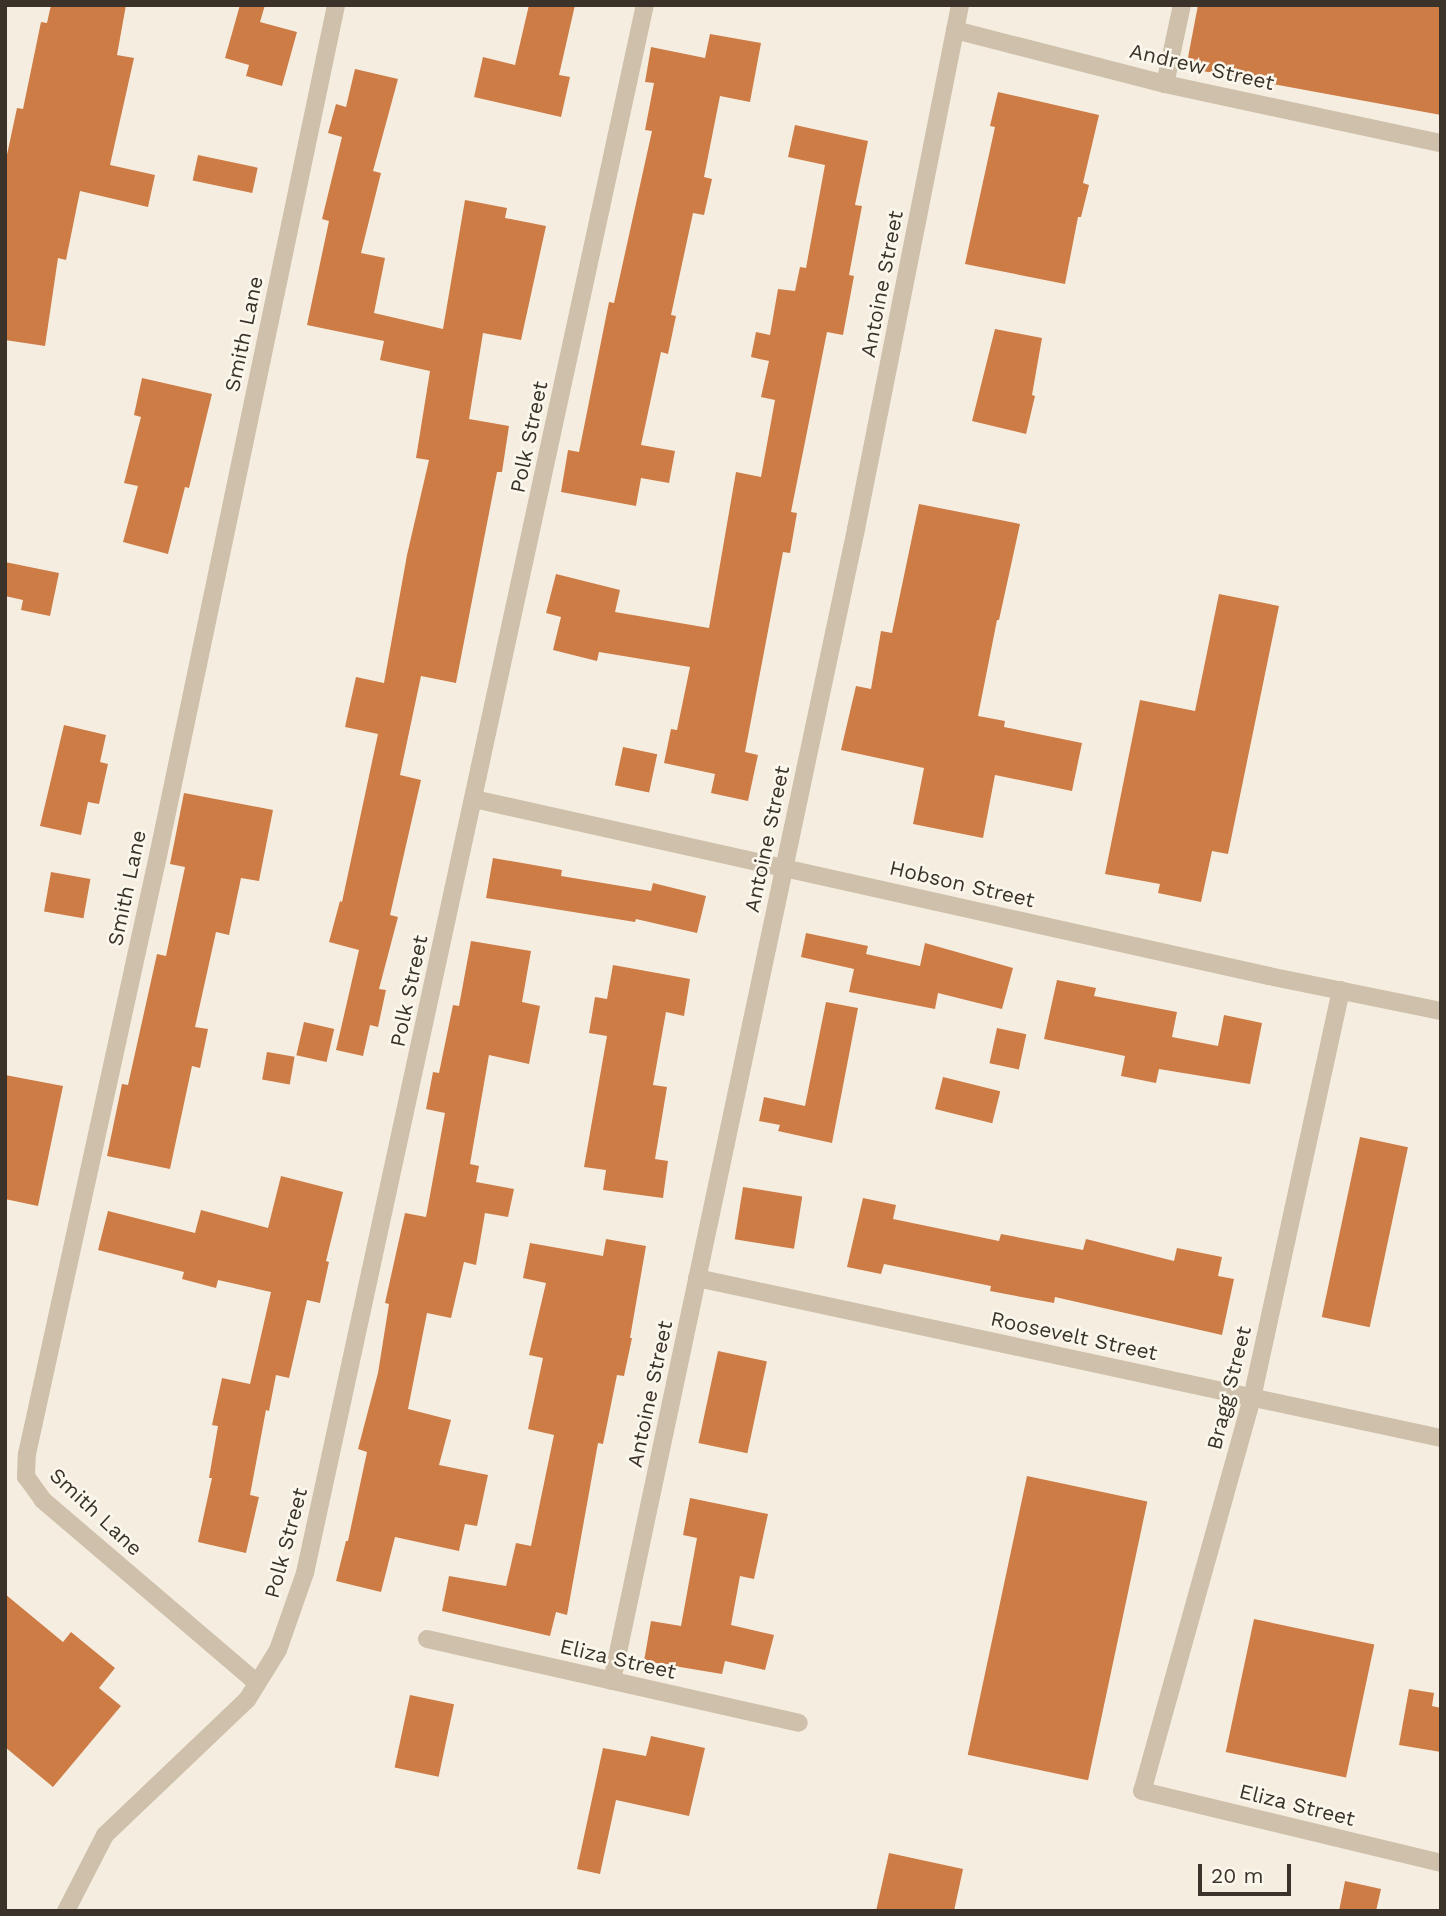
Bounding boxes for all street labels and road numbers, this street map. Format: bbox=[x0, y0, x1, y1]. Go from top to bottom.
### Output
street label: Andrew Street bbox=[1127, 38, 1277, 96]
street label: Antoine Street bbox=[855, 208, 909, 360]
street label: Smith Lane bbox=[219, 274, 269, 394]
street label: Polk Street bbox=[505, 379, 553, 495]
street label: Antoine Street bbox=[739, 763, 795, 915]
street label: Smith Lane bbox=[102, 828, 152, 948]
street label: Hobson Street bbox=[887, 855, 1037, 913]
street label: Polk Street bbox=[385, 933, 433, 1049]
street label: Roosevelt Street bbox=[988, 1306, 1160, 1366]
street label: Antoine Street bbox=[622, 1318, 678, 1470]
street label: Bragg Street bbox=[1201, 1324, 1257, 1452]
street label: Smith Lane bbox=[44, 1463, 148, 1561]
street label: Polk Street bbox=[259, 1485, 313, 1601]
street label: Eliza Street bbox=[557, 1633, 679, 1685]
street label: Eliza Street bbox=[1236, 1778, 1358, 1832]

